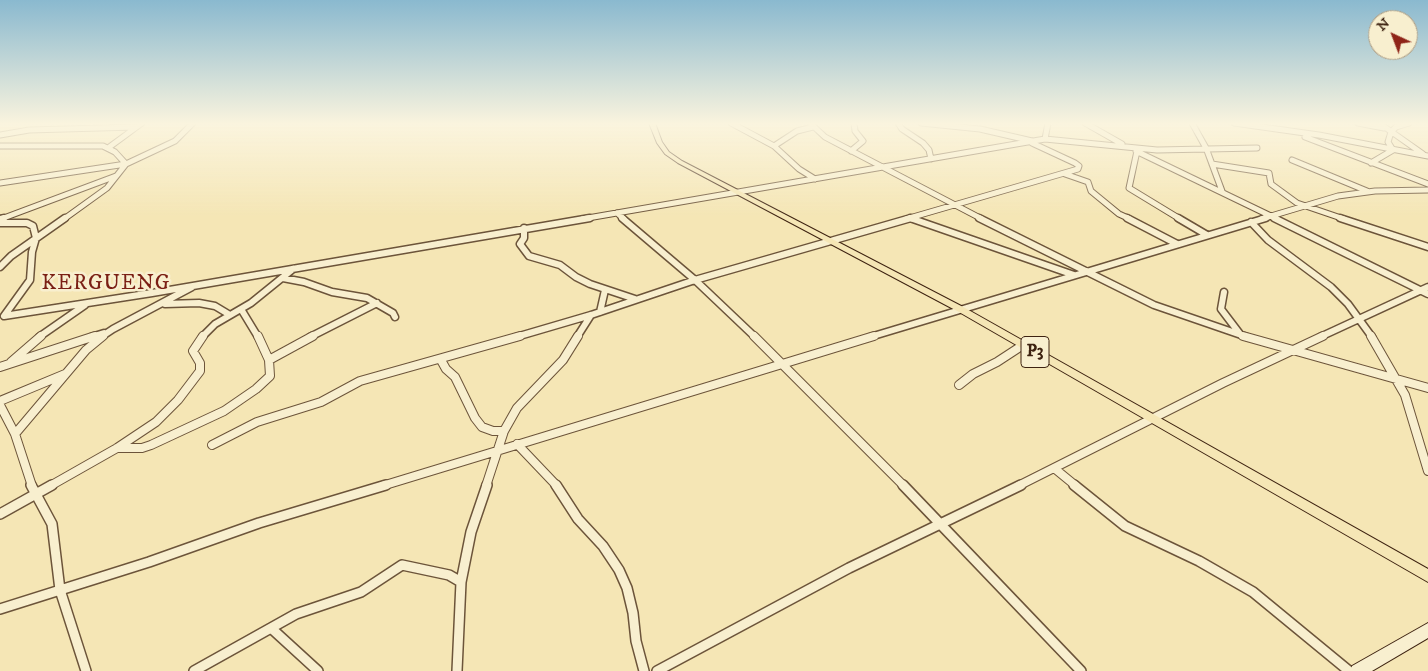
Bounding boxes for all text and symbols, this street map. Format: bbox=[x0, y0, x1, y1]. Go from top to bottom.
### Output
north arrow bbox=[1368, 10, 1418, 60]
text: N bbox=[1373, 14, 1394, 35]
district label: KERGUENG bbox=[41, 272, 171, 298]
road number: P3 bbox=[1021, 337, 1049, 368]

